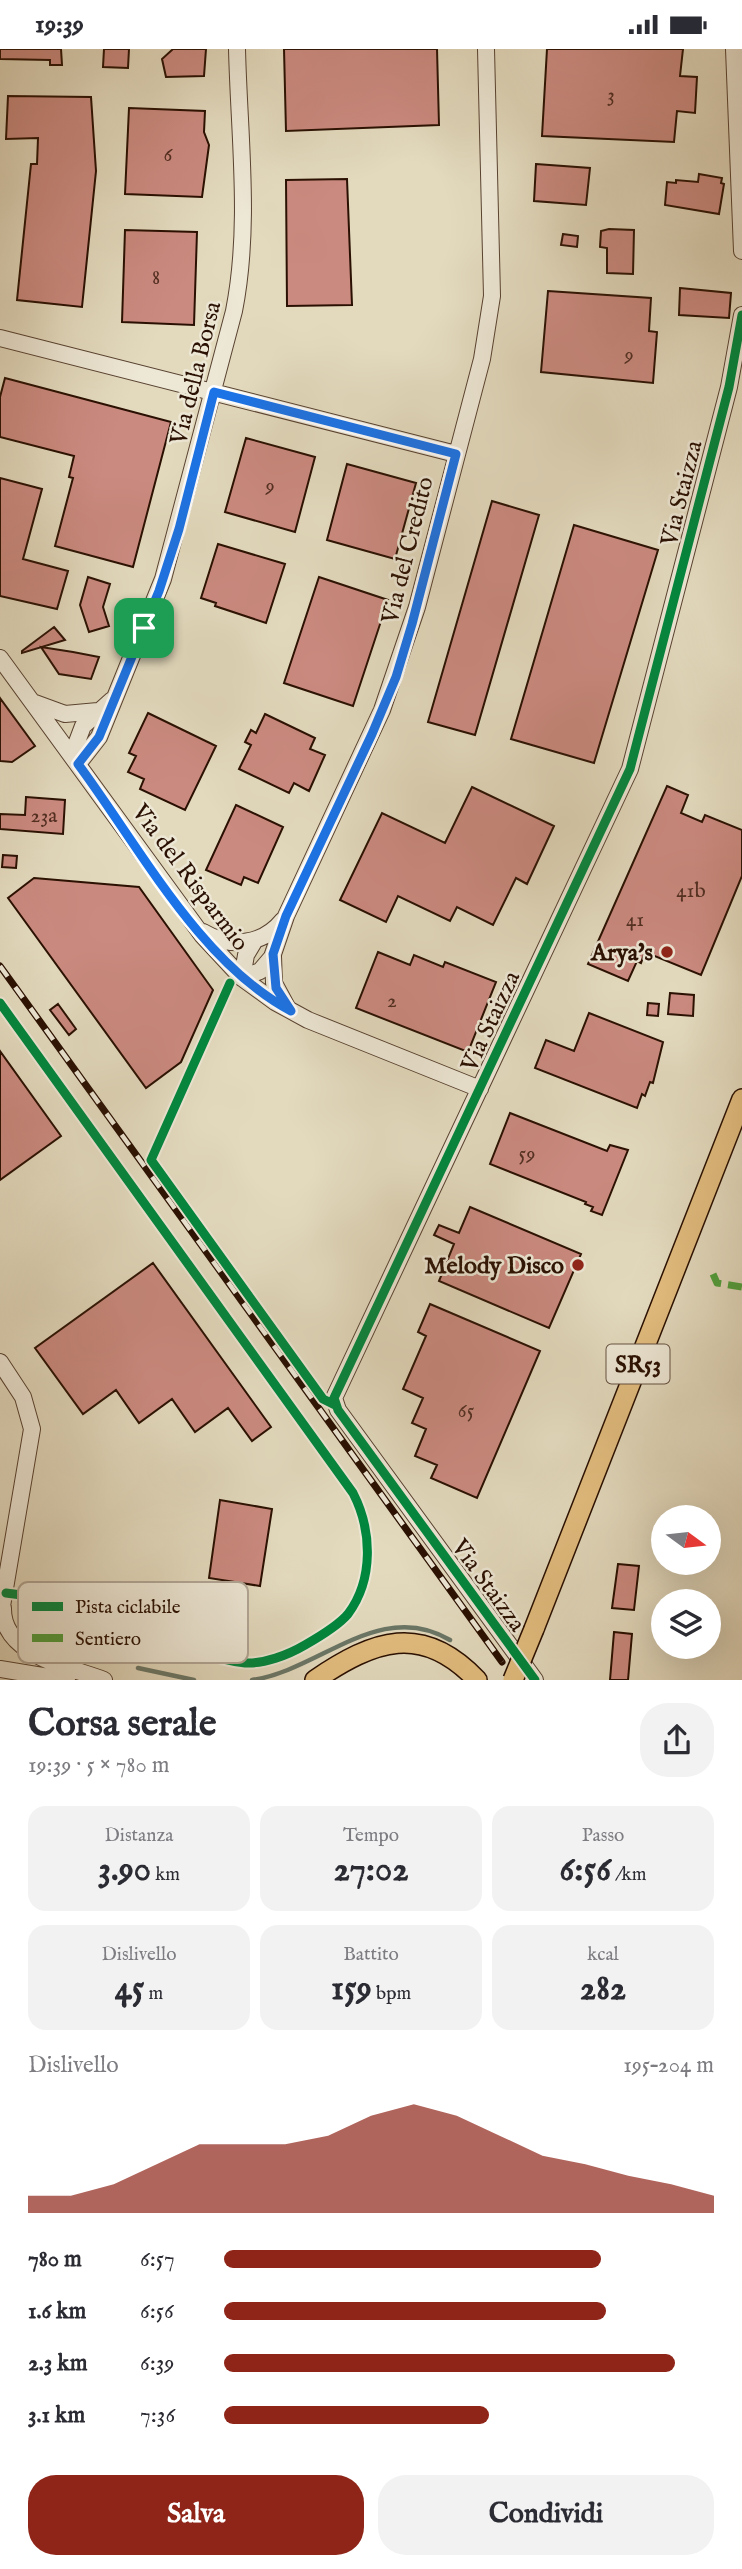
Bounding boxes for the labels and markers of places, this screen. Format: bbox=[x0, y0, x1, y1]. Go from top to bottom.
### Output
pin bbox=[114, 598, 174, 658]
place label: Arya's bbox=[590, 938, 654, 969]
marker: Arya's bbox=[659, 944, 675, 960]
place label: Melody Disco bbox=[424, 1251, 564, 1282]
marker: Melody Disco bbox=[570, 1257, 586, 1273]

